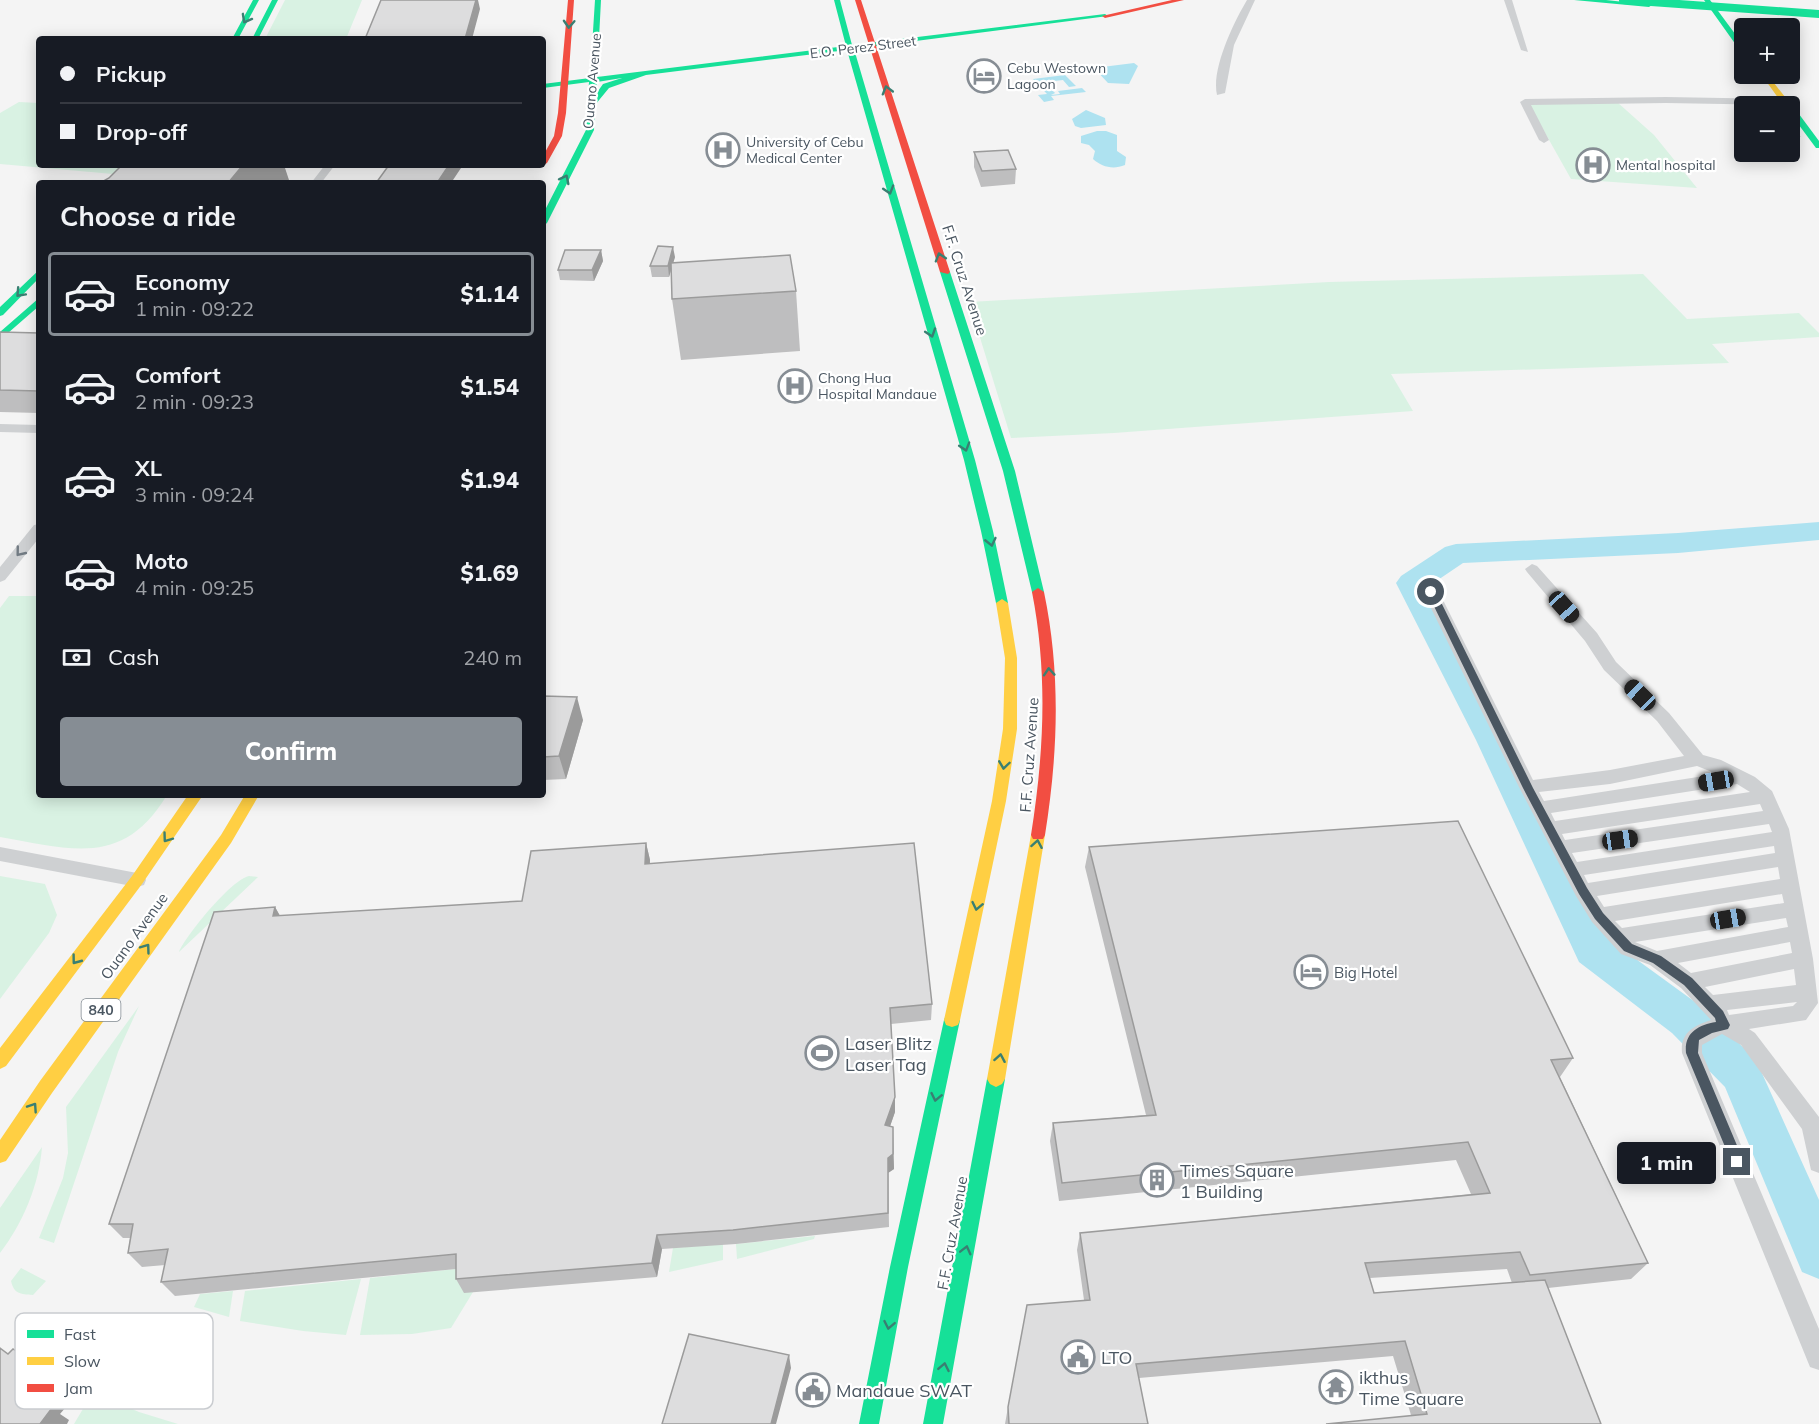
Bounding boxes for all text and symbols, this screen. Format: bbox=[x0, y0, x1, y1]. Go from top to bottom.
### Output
one-way arrow bbox=[241, 13, 253, 24]
map controls bbox=[1734, 18, 1800, 162]
button: + bbox=[1734, 18, 1800, 84]
one-way arrow bbox=[562, 19, 575, 28]
street label: Ouano Avenue bbox=[579, 32, 605, 130]
street label: E.O. Perez Street bbox=[809, 32, 917, 62]
hotel icon: Cebu Westown Lagoon bbox=[966, 58, 1002, 94]
place label: Cebu Westown Lagoon bbox=[1007, 59, 1106, 93]
text: Pickup bbox=[96, 60, 166, 88]
one-way arrow bbox=[882, 85, 894, 96]
button: − bbox=[1734, 96, 1800, 162]
text: Drop-off bbox=[96, 118, 187, 146]
hospital icon: University of Cebu Medical Center bbox=[705, 132, 741, 168]
place label: University of Cebu Medical Center bbox=[746, 133, 864, 167]
hospital icon: Mental hospital bbox=[1575, 147, 1611, 183]
place label: Mental hospital bbox=[1616, 156, 1716, 174]
one-way arrow bbox=[558, 175, 570, 186]
one-way arrow bbox=[882, 184, 894, 195]
text: Choose a ride bbox=[60, 199, 236, 233]
street label: F.F. Cruz Avenue bbox=[938, 222, 992, 338]
one-way arrow bbox=[935, 252, 947, 263]
icon: car bbox=[63, 267, 117, 321]
text: Economy bbox=[135, 268, 230, 296]
text: $1.14 bbox=[460, 280, 519, 308]
one-way arrow bbox=[16, 286, 27, 297]
text: 1 min · 09:22 bbox=[135, 296, 254, 321]
one-way arrow bbox=[924, 327, 936, 338]
icon: car bbox=[63, 360, 117, 414]
text: Comfort bbox=[135, 361, 221, 389]
hospital icon: Chong Hua Hospital Mandaue bbox=[777, 368, 813, 404]
place label: Chong Hua Hospital Mandaue bbox=[818, 369, 937, 403]
text: $1.54 bbox=[460, 373, 519, 401]
text: 2 min · 09:23 bbox=[135, 389, 254, 414]
one-way arrow bbox=[958, 441, 970, 452]
icon: car bbox=[63, 453, 117, 507]
text: XL bbox=[135, 454, 162, 482]
text: $1.94 bbox=[460, 466, 519, 494]
text: 3 min · 09:24 bbox=[135, 482, 254, 507]
one-way arrow bbox=[984, 537, 997, 547]
one-way arrow bbox=[16, 545, 27, 556]
icon: car bbox=[63, 546, 117, 600]
text: Moto bbox=[135, 547, 188, 575]
text: $1.69 bbox=[460, 559, 519, 587]
text: 4 min · 09:25 bbox=[135, 575, 254, 600]
route start bbox=[1417, 578, 1444, 605]
car bbox=[1545, 588, 1583, 626]
icon: cash bbox=[60, 641, 93, 674]
text: Cash bbox=[108, 643, 160, 671]
text: 240 m bbox=[463, 645, 522, 670]
one-way arrow bbox=[1043, 668, 1056, 677]
car bbox=[1621, 676, 1659, 714]
street label: F.F. Cruz Avenue bbox=[1016, 697, 1042, 813]
button: Confirm bbox=[60, 717, 522, 786]
one-way arrow bbox=[999, 760, 1011, 770]
car bbox=[1697, 769, 1735, 793]
car bbox=[1601, 829, 1639, 851]
one-way arrow bbox=[163, 832, 174, 843]
one-way arrow bbox=[1030, 839, 1043, 849]
street label: Ouano Avenue bbox=[96, 889, 172, 983]
one-way arrow bbox=[971, 901, 984, 911]
car bbox=[1709, 907, 1747, 931]
one-way arrow bbox=[139, 944, 150, 955]
one-way arrow bbox=[73, 953, 84, 964]
hotel icon: Big Hotel bbox=[1293, 954, 1329, 990]
place label: Big Hotel bbox=[1334, 963, 1398, 982]
road number: 840 bbox=[82, 999, 120, 1021]
place label: Laser Blitz Laser Tag bbox=[845, 1032, 932, 1076]
sports icon: Laser Blitz Laser Tag bbox=[804, 1035, 840, 1071]
one-way arrow bbox=[993, 1053, 1006, 1063]
one-way arrow bbox=[930, 1091, 943, 1101]
one-way arrow bbox=[26, 1102, 37, 1113]
callout: 1 min bbox=[1617, 1141, 1716, 1183]
route end bbox=[1723, 1148, 1750, 1175]
text: 1 min bbox=[1640, 1150, 1693, 1175]
place label: Times Square 1 Building bbox=[1180, 1159, 1294, 1203]
building icon: Times Square 1 Building bbox=[1139, 1162, 1175, 1198]
street label: F.F. Cruz Avenue bbox=[933, 1175, 971, 1291]
one-way arrow bbox=[959, 1245, 971, 1256]
legend bbox=[15, 1313, 213, 1409]
one-way arrow bbox=[883, 1320, 896, 1330]
text: Fast bbox=[64, 1324, 96, 1344]
public building icon: LTO bbox=[1060, 1339, 1096, 1375]
place label: LTO bbox=[1101, 1346, 1133, 1369]
text: Slow bbox=[64, 1351, 101, 1371]
one-way arrow bbox=[937, 1362, 950, 1372]
place label: ikthus Time Square bbox=[1359, 1366, 1464, 1410]
temple icon: ikthus Time Square bbox=[1318, 1369, 1354, 1405]
public building icon: Mandaue SWAT bbox=[795, 1372, 831, 1408]
text: Jam bbox=[64, 1378, 93, 1398]
place label: Mandaue SWAT bbox=[836, 1379, 972, 1402]

